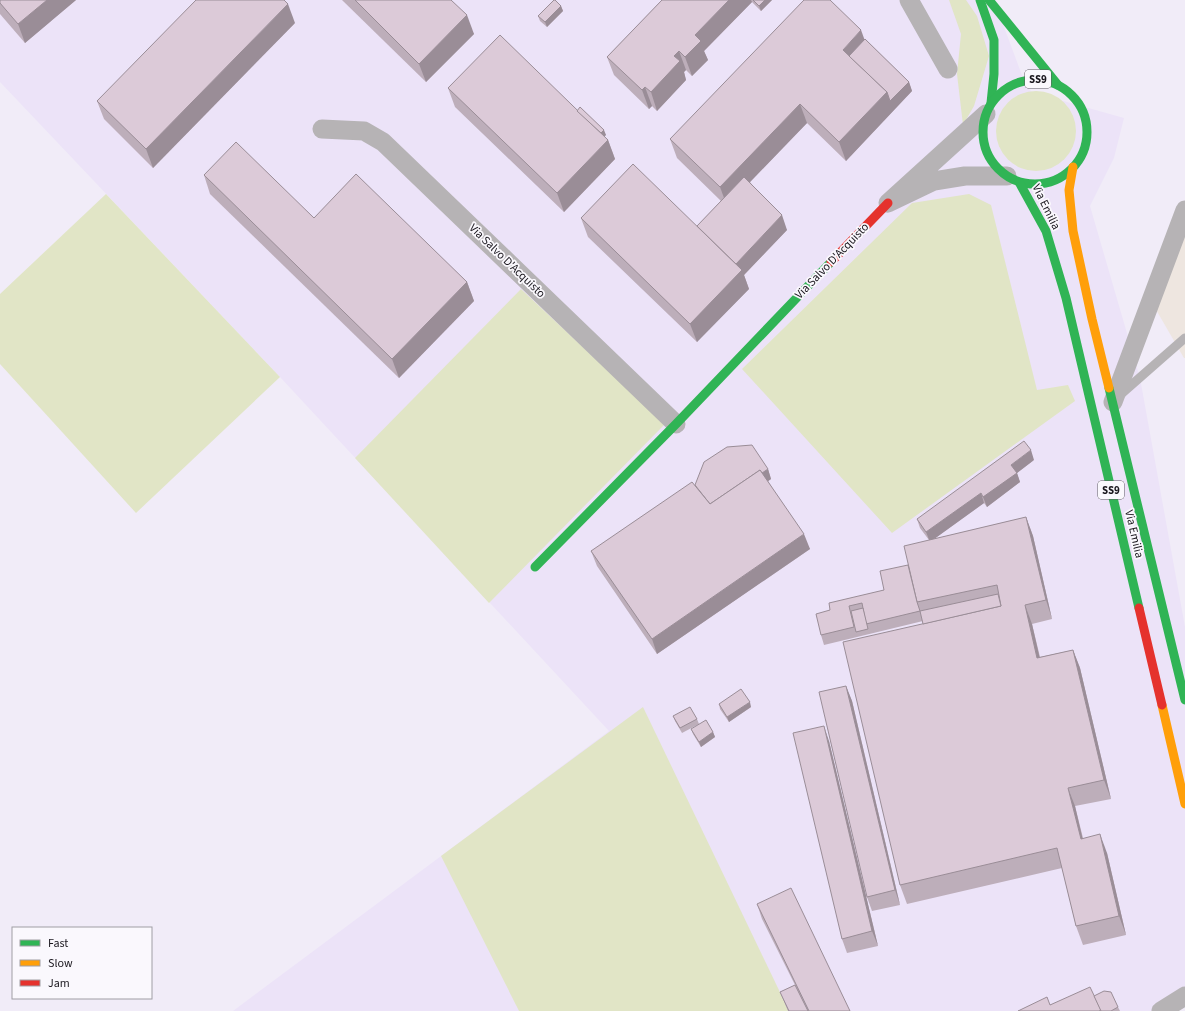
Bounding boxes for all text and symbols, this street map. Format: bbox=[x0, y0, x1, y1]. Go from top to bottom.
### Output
road number: SS9 bbox=[1025, 70, 1051, 88]
street label: Via Emilia bbox=[1028, 181, 1064, 233]
street label: Via Salvo D'Acquisto bbox=[791, 219, 873, 303]
street label: Via Salvo D'Acquisto bbox=[465, 220, 549, 302]
road number: SS9 bbox=[1098, 481, 1124, 499]
street label: Via Emilia bbox=[1120, 508, 1148, 560]
legend bbox=[12, 927, 152, 999]
text: Fast bbox=[48, 935, 68, 952]
text: Slow bbox=[48, 955, 73, 972]
text: Jam bbox=[48, 975, 70, 992]

